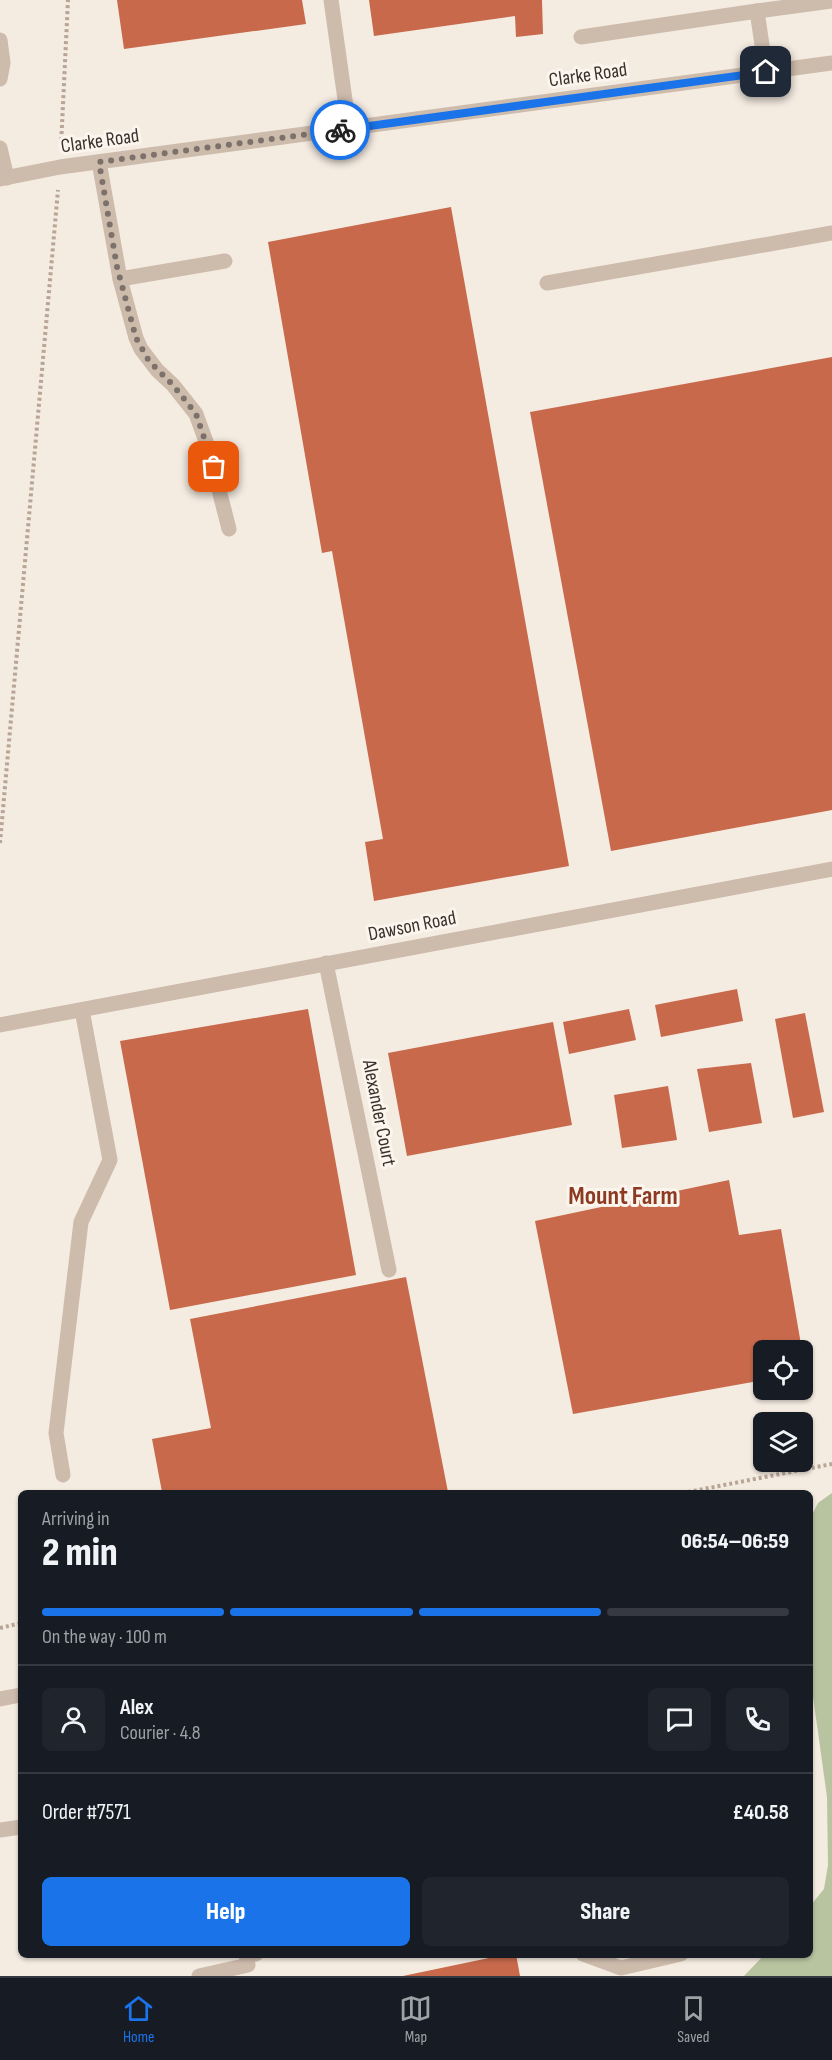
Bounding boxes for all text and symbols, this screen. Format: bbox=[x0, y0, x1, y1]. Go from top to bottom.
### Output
pin bbox=[740, 46, 791, 97]
icon: home bbox=[749, 55, 782, 88]
street label: Clarke Road bbox=[547, 58, 629, 92]
courier bbox=[310, 100, 370, 160]
icon: bike bbox=[324, 114, 357, 147]
street label: Clarke Road bbox=[59, 124, 141, 158]
pin bbox=[188, 441, 239, 492]
icon: bag bbox=[197, 450, 230, 483]
street label: Dawson Road bbox=[366, 906, 458, 946]
street label: Alexander Court bbox=[357, 1057, 401, 1168]
district label: Mount Farm bbox=[568, 1181, 678, 1212]
map controls bbox=[753, 1340, 813, 1472]
button: locate bbox=[753, 1340, 813, 1400]
button: layers bbox=[753, 1412, 813, 1472]
text: Arriving in bbox=[42, 1507, 110, 1531]
text: 06:54–06:59 bbox=[681, 1528, 789, 1555]
text: 2 min bbox=[42, 1530, 118, 1577]
text: On the way · 100 m bbox=[42, 1625, 167, 1649]
button: person bbox=[42, 1688, 105, 1751]
button: chat bbox=[648, 1688, 711, 1751]
button: phone bbox=[726, 1688, 789, 1751]
text: Alex bbox=[120, 1694, 153, 1721]
text: Courier · 4.8 bbox=[120, 1721, 201, 1745]
text: Order #7571 bbox=[42, 1799, 131, 1826]
text: £40.58 bbox=[733, 1799, 789, 1826]
button: Help bbox=[42, 1877, 410, 1946]
button: Share bbox=[422, 1877, 789, 1946]
tab: Home bbox=[122, 1992, 155, 2047]
tab: Map bbox=[399, 1992, 432, 2047]
tab: Saved bbox=[677, 1992, 710, 2047]

